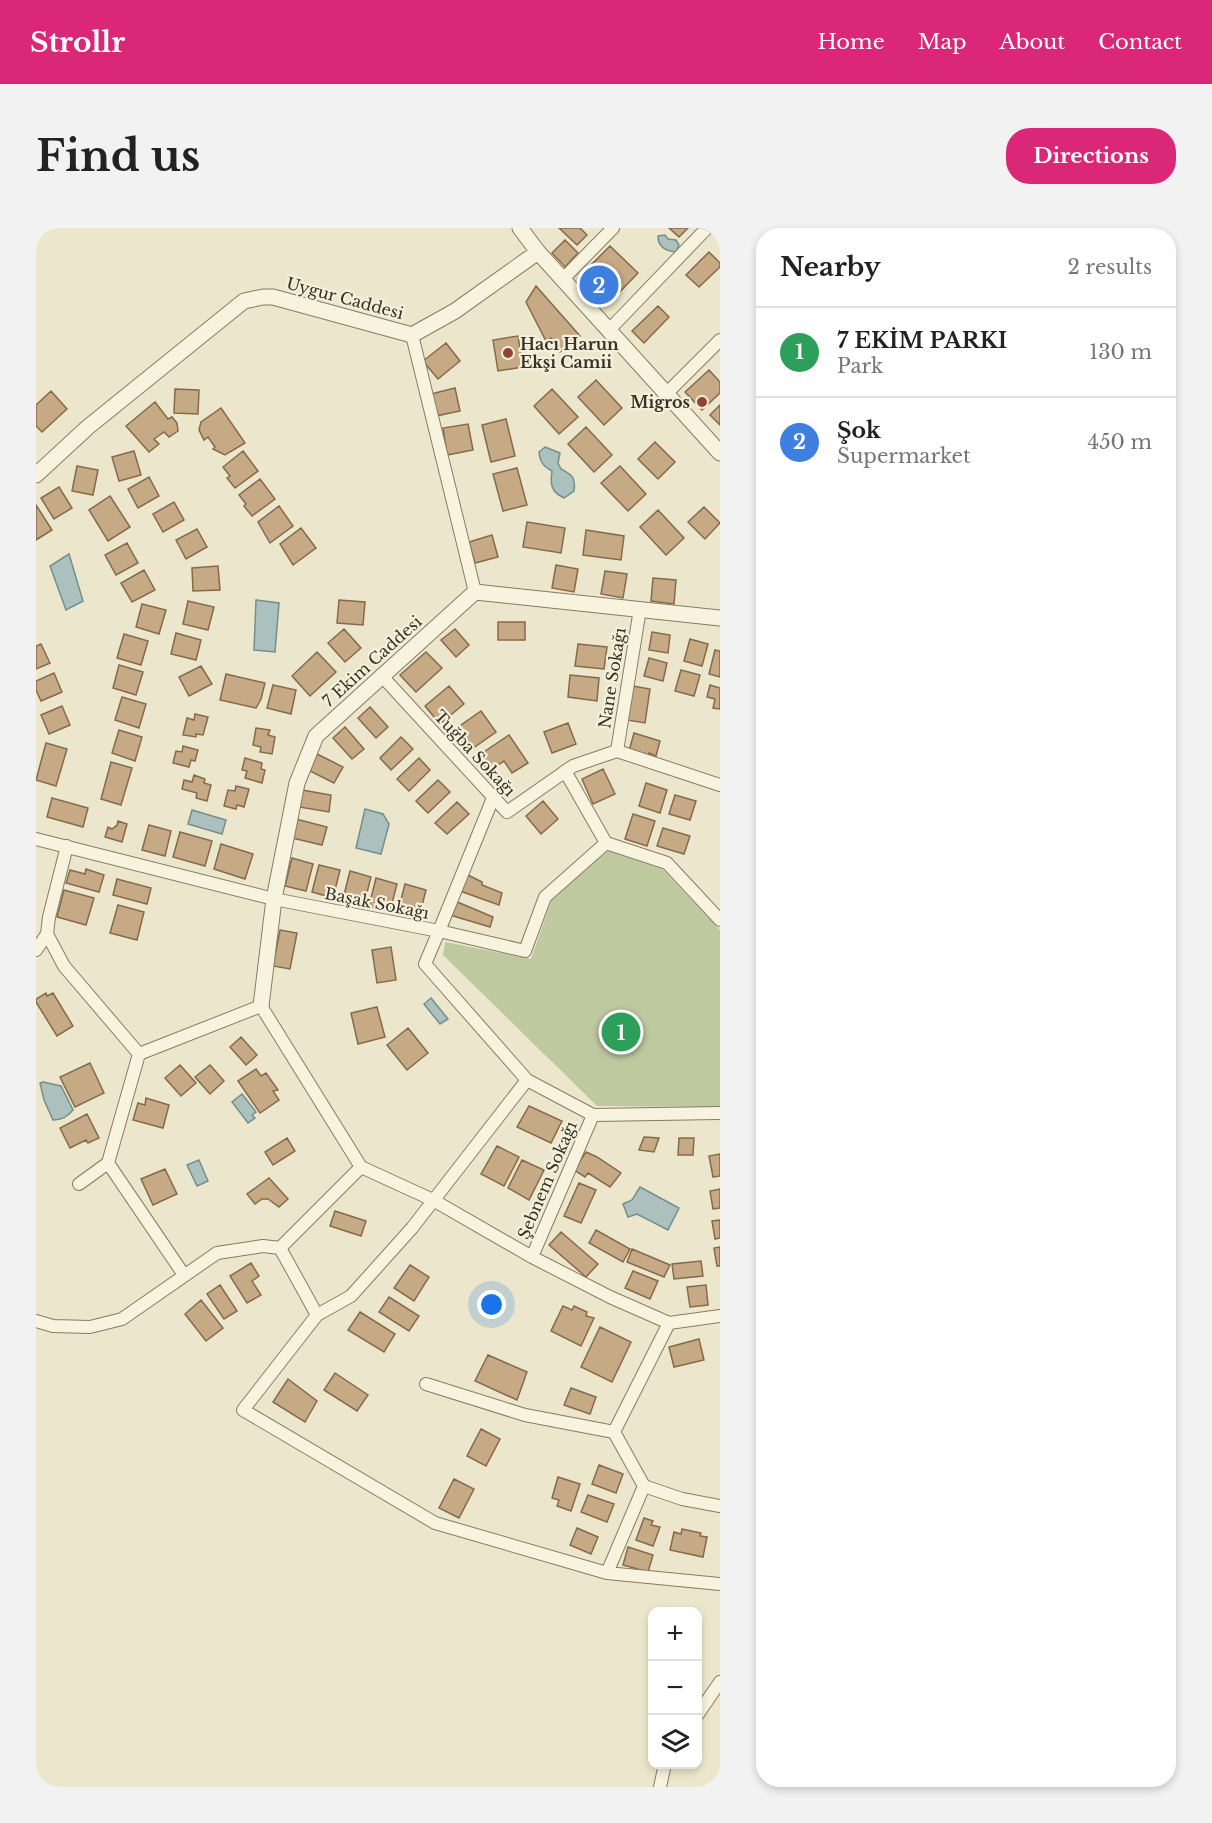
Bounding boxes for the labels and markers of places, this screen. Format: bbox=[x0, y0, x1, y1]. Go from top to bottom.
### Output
pin: 2 bbox=[580, 262, 618, 308]
place label: Hacı Harun Ekşi Camii bbox=[520, 334, 619, 372]
marker: Hacı Harun Ekşi Camii bbox=[501, 346, 515, 360]
place label: Migros bbox=[630, 392, 690, 412]
marker: Migros bbox=[695, 395, 709, 409]
pin: 1 bbox=[602, 1010, 640, 1054]

